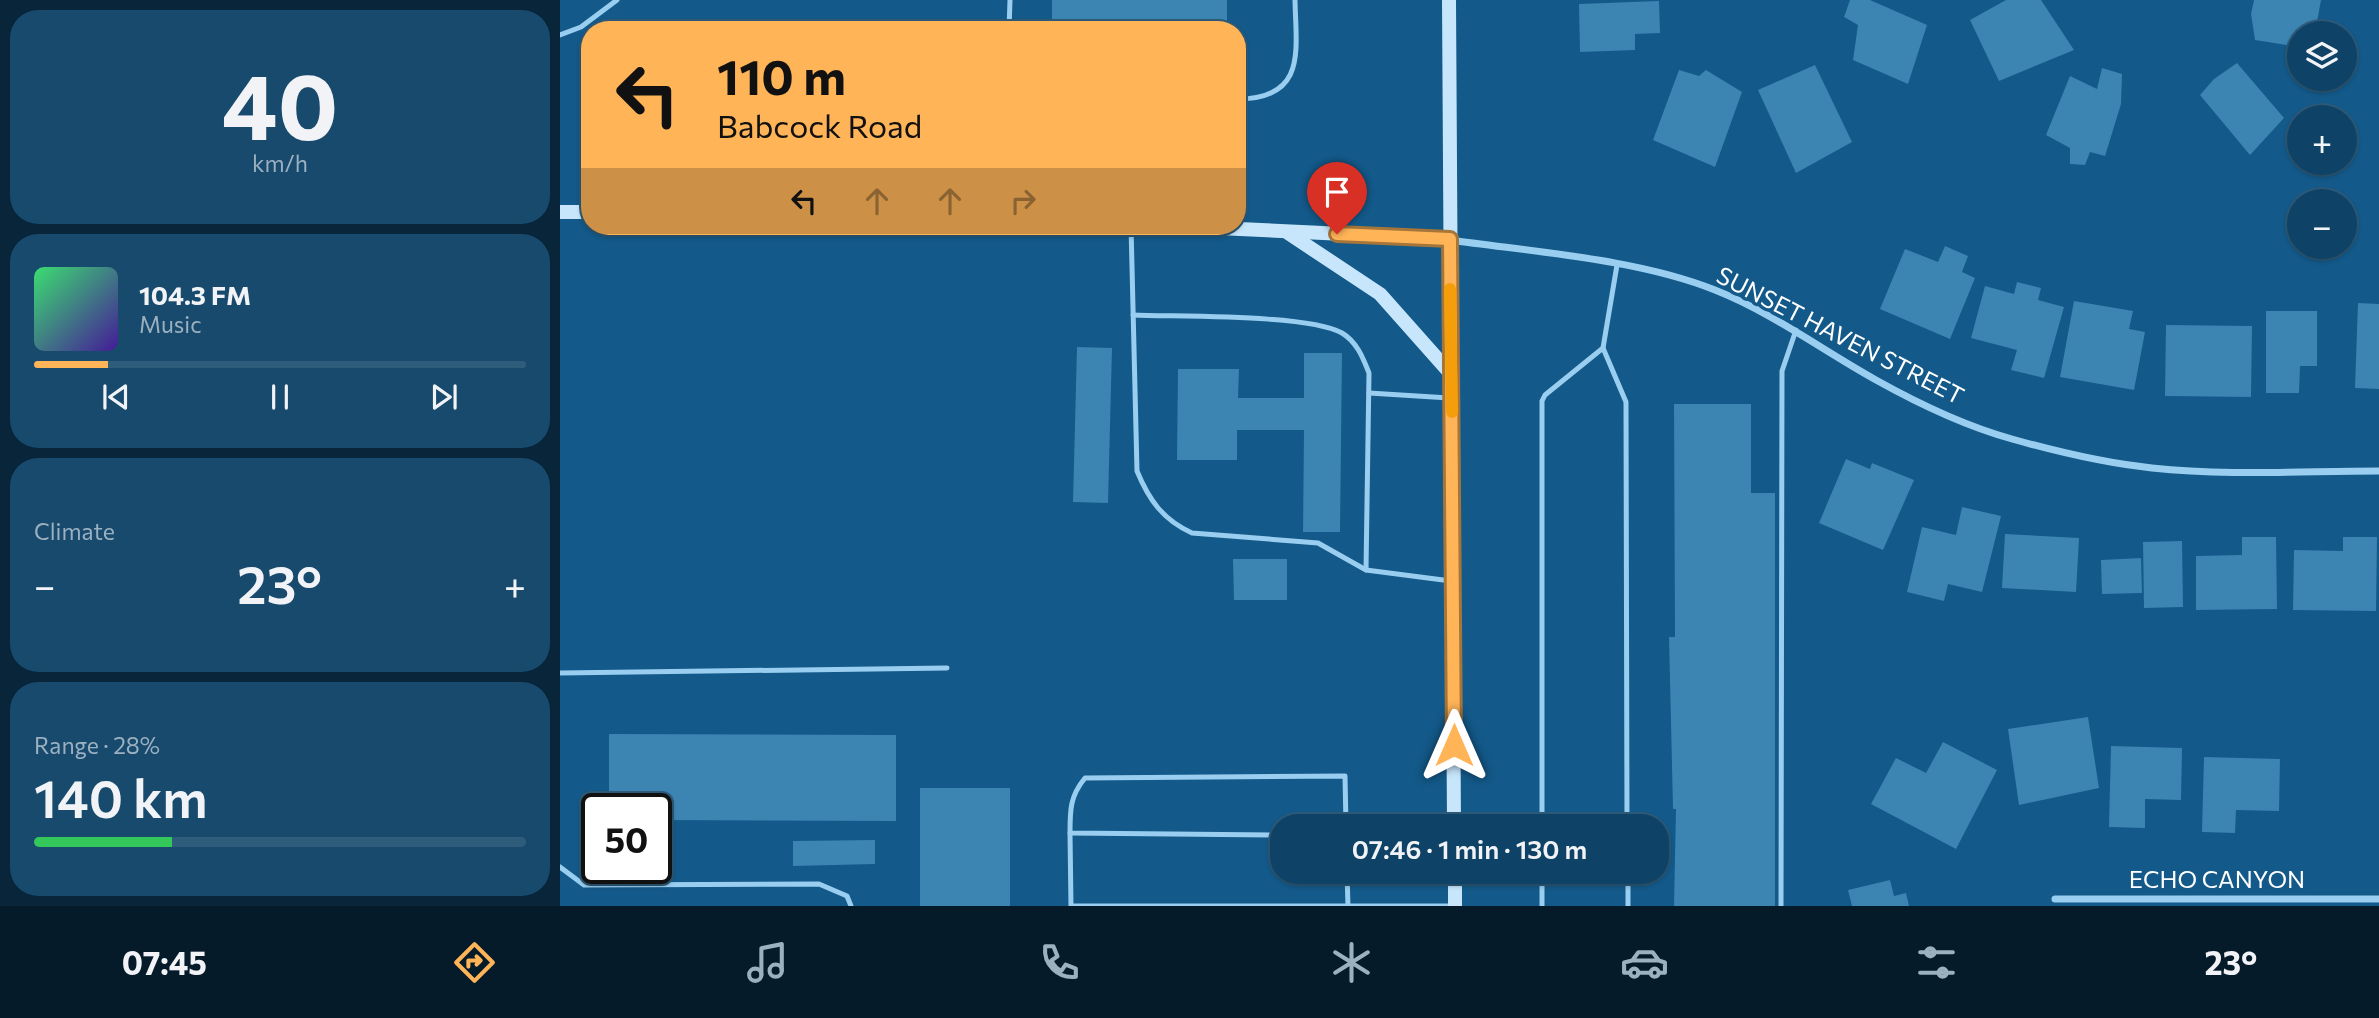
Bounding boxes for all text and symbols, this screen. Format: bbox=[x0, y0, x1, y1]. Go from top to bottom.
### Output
map controls bbox=[2287, 21, 2357, 259]
button: layers bbox=[2287, 21, 2357, 91]
text: 110 m bbox=[717, 45, 846, 105]
text: 40 bbox=[222, 47, 338, 159]
icon: left bbox=[602, 49, 693, 140]
text: Babcock Road bbox=[717, 105, 922, 145]
button: + bbox=[2287, 105, 2357, 175]
text: km/h bbox=[252, 149, 308, 177]
pin bbox=[1307, 162, 1367, 234]
icon: arrive bbox=[1318, 173, 1356, 211]
icon: left bbox=[785, 182, 823, 220]
icon: ahead bbox=[858, 182, 896, 220]
icon: ahead bbox=[931, 182, 969, 220]
icon: right bbox=[1004, 182, 1042, 220]
button: − bbox=[2287, 189, 2357, 259]
street label: SUNSET HAVEN STREET bbox=[1712, 260, 1969, 410]
text: 104.3 FM bbox=[139, 279, 251, 310]
text: Music bbox=[139, 310, 202, 338]
icon: previous bbox=[97, 378, 135, 416]
icon: pause bbox=[261, 378, 299, 416]
icon: next bbox=[425, 378, 463, 416]
text: Climate bbox=[34, 517, 115, 545]
text: 23° bbox=[237, 551, 322, 615]
text: − bbox=[34, 561, 56, 608]
text: + bbox=[504, 561, 526, 608]
position arrow bbox=[1417, 708, 1491, 782]
text: Range · 28% bbox=[34, 731, 160, 759]
text: 140 km bbox=[34, 765, 208, 829]
speed limit sign: 50 bbox=[581, 793, 672, 884]
text: 07:46 · 1 min · 130 m bbox=[1352, 833, 1587, 864]
street label: ECHO CANYON bbox=[2129, 864, 2305, 893]
icon: directions bbox=[450, 938, 499, 987]
icon: music bbox=[743, 938, 792, 987]
icon: phone bbox=[1035, 938, 1084, 987]
icon: climate bbox=[1327, 938, 1376, 987]
icon: car bbox=[1620, 938, 1669, 987]
icon: filters bbox=[1912, 938, 1961, 987]
text: 07:45 bbox=[122, 942, 207, 982]
text: 23° bbox=[2204, 942, 2257, 982]

